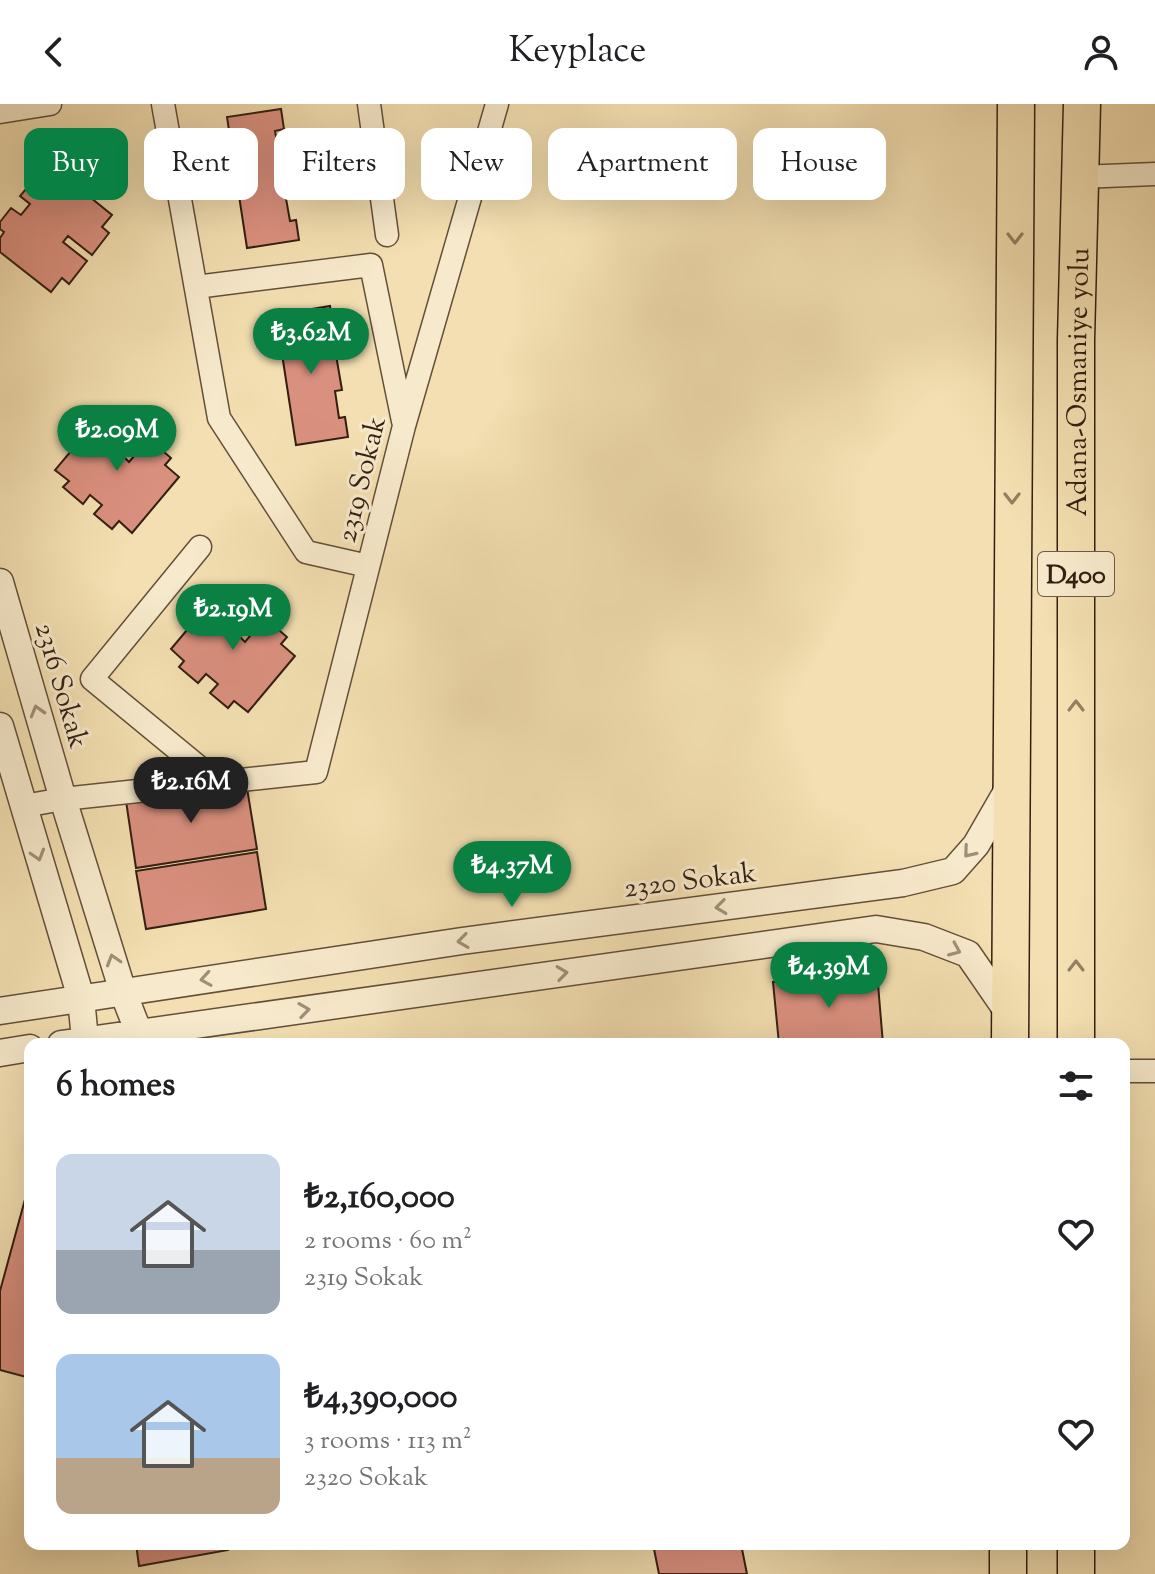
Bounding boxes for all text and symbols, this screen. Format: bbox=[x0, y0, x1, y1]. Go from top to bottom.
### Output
text: Keyplace bbox=[509, 26, 646, 78]
icon: back bbox=[32, 30, 76, 74]
icon: person bbox=[1079, 30, 1123, 74]
chip: Buy bbox=[24, 128, 128, 200]
chip: Rent bbox=[144, 128, 258, 200]
chip: Filters bbox=[274, 128, 405, 200]
chip: New bbox=[421, 128, 532, 200]
chip: Apartment bbox=[548, 128, 737, 200]
chip: House bbox=[753, 128, 886, 200]
one-way arrow bbox=[1006, 232, 1023, 245]
street label: Adana-Osmaniye yolu bbox=[1059, 247, 1101, 516]
pin: ₺3.62M bbox=[246, 308, 376, 376]
text: ₺3.62M bbox=[271, 315, 351, 352]
pin: ₺2.09M bbox=[52, 405, 182, 473]
text: ₺2.09M bbox=[75, 412, 159, 449]
street label: 2319 Sokak bbox=[328, 413, 398, 547]
one-way arrow bbox=[1004, 492, 1021, 505]
road number: D400 bbox=[1038, 552, 1114, 596]
pin: ₺2.19M bbox=[168, 584, 298, 652]
text: ₺2.19M bbox=[194, 591, 272, 628]
street label: 2316 Sokak bbox=[23, 618, 97, 753]
one-way arrow bbox=[1067, 699, 1085, 712]
one-way arrow bbox=[30, 704, 47, 718]
pin: ₺2.16M bbox=[126, 757, 256, 825]
text: ₺2.16M bbox=[151, 764, 231, 801]
pin: ₺4.37M bbox=[447, 841, 577, 909]
one-way arrow bbox=[964, 843, 979, 857]
one-way arrow bbox=[29, 847, 45, 861]
text: ₺4.37M bbox=[471, 848, 553, 885]
street label: 2320 Sokak bbox=[622, 854, 759, 910]
one-way arrow bbox=[714, 898, 728, 915]
one-way arrow bbox=[456, 932, 470, 949]
one-way arrow bbox=[947, 940, 961, 956]
pin: ₺4.39M bbox=[764, 942, 894, 1010]
text: ₺4.39M bbox=[788, 949, 870, 986]
one-way arrow bbox=[106, 953, 122, 967]
one-way arrow bbox=[1067, 959, 1085, 972]
one-way arrow bbox=[555, 965, 569, 982]
one-way arrow bbox=[199, 970, 213, 987]
one-way arrow bbox=[297, 1002, 311, 1019]
text: 6 homes bbox=[56, 1062, 175, 1111]
icon: filters bbox=[1054, 1064, 1098, 1108]
text: ₺2,160,000 bbox=[304, 1174, 455, 1223]
icon: home bbox=[120, 1186, 216, 1282]
icon: heart bbox=[1054, 1212, 1098, 1256]
text: 2 rooms · 60 m² bbox=[304, 1223, 472, 1260]
text: 2319 Sokak bbox=[304, 1260, 423, 1297]
text: ₺4,390,000 bbox=[304, 1374, 458, 1423]
icon: home bbox=[120, 1386, 216, 1482]
icon: heart bbox=[1054, 1412, 1098, 1456]
text: 3 rooms · 113 m² bbox=[304, 1423, 472, 1460]
text: 2320 Sokak bbox=[304, 1460, 428, 1497]

